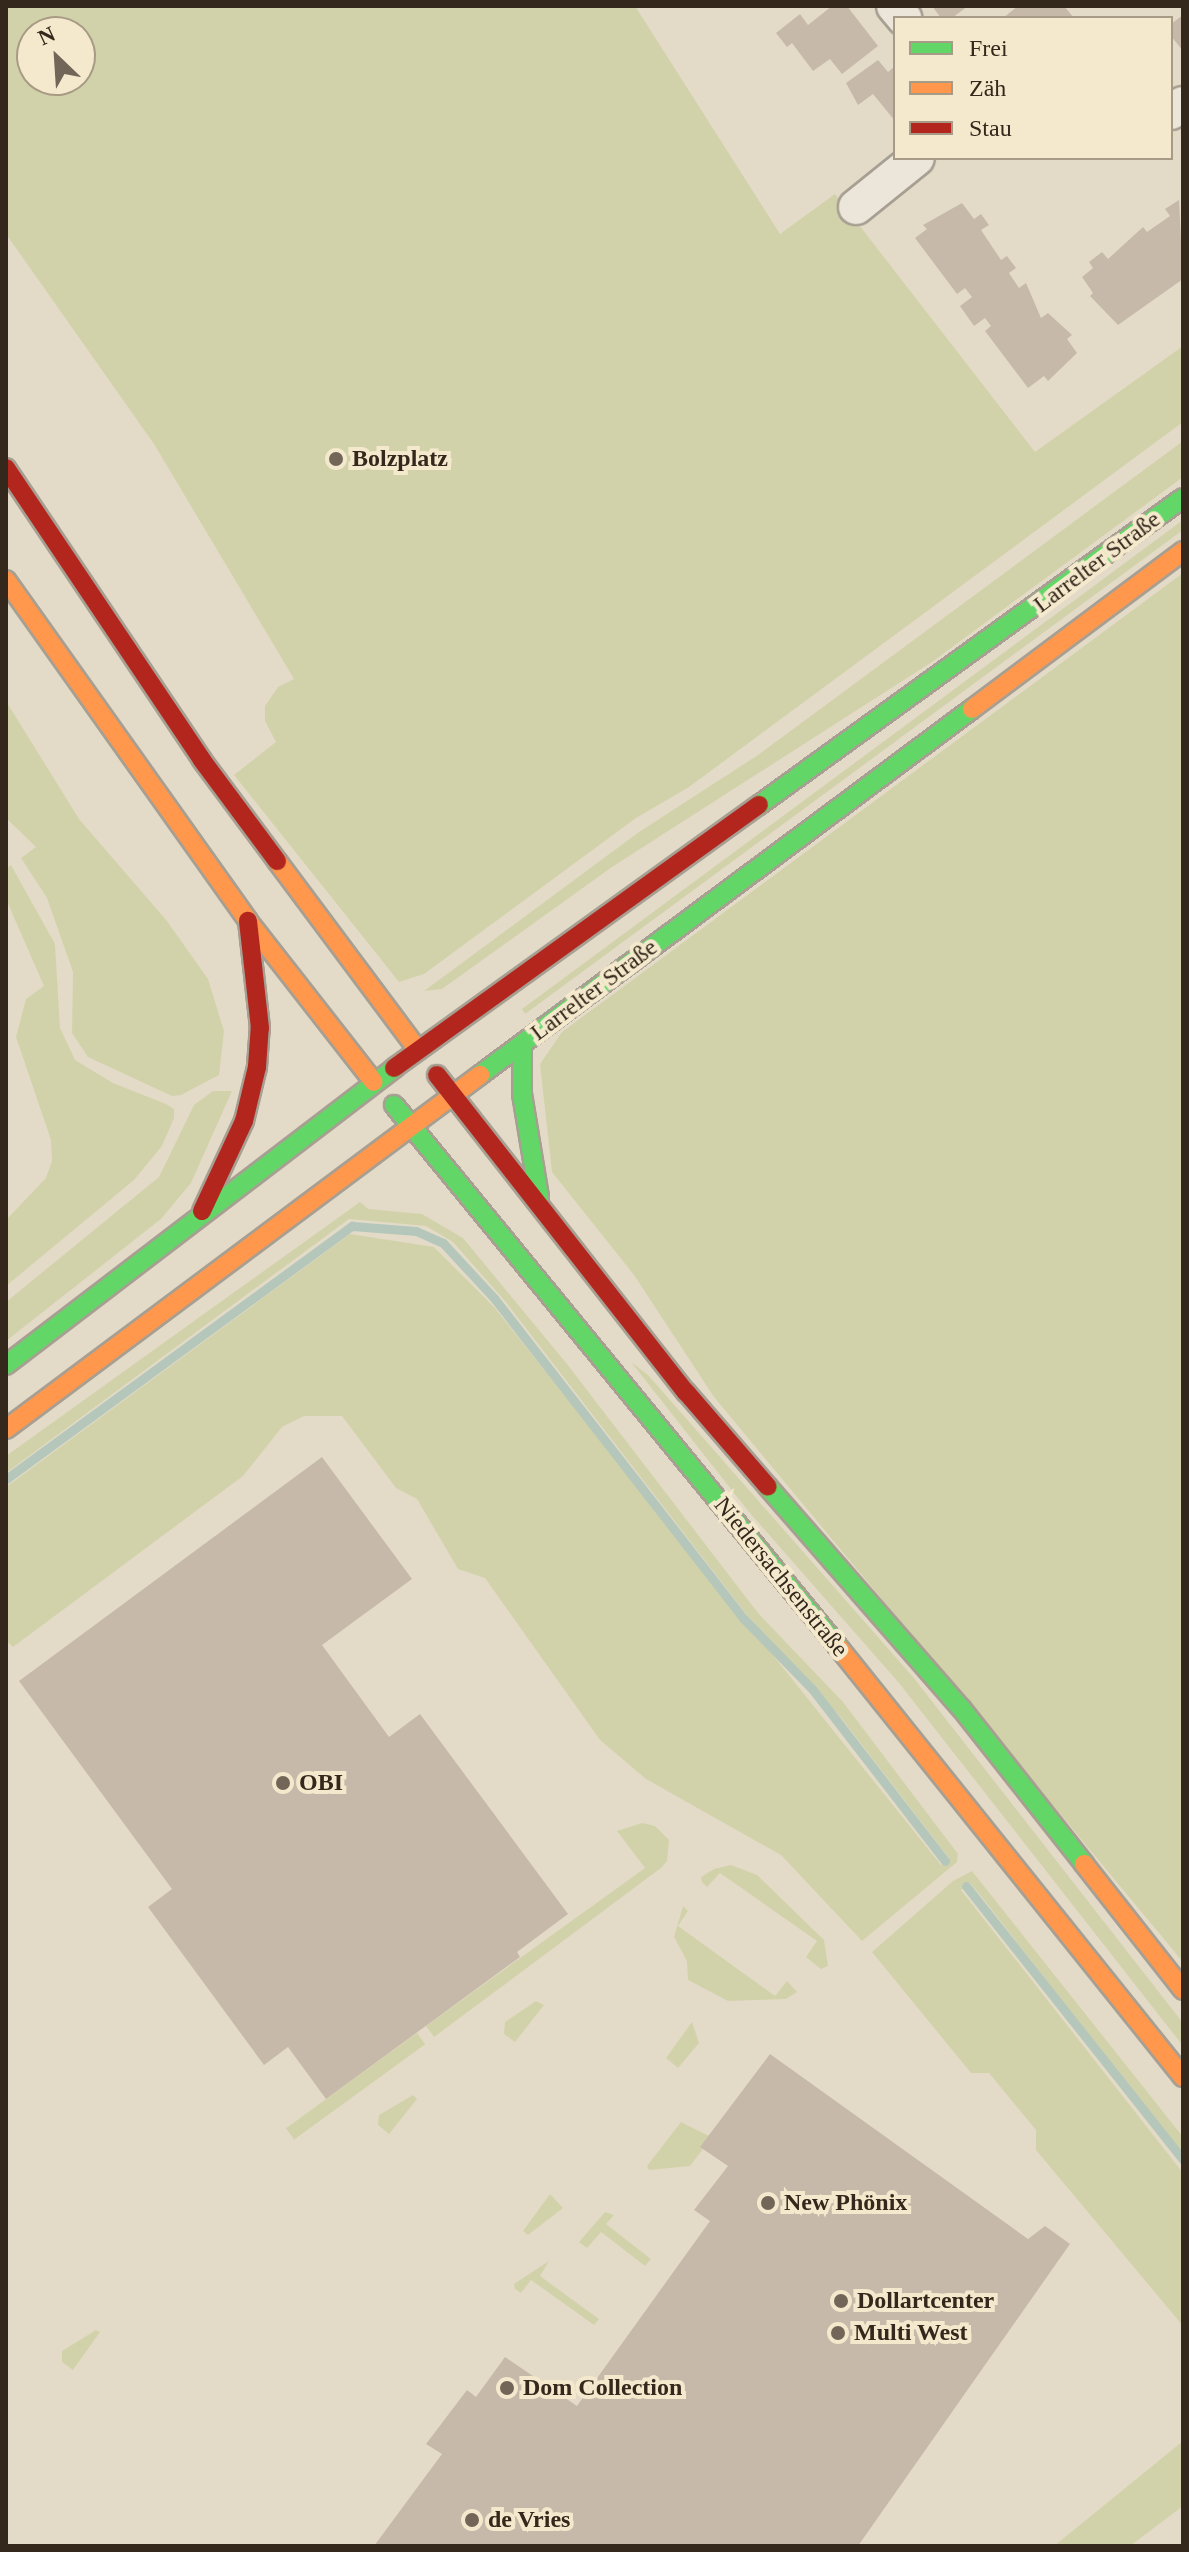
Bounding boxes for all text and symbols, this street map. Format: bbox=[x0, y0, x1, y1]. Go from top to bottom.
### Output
north arrow bbox=[16, 16, 96, 96]
legend bbox=[893, 16, 1173, 160]
text: N bbox=[34, 21, 59, 50]
text: Frei bbox=[969, 35, 1008, 61]
text: Zäh bbox=[969, 75, 1006, 101]
text: Stau bbox=[969, 115, 1012, 141]
place label: Bolzplatz bbox=[352, 445, 448, 473]
marker: Bolzplatz bbox=[327, 450, 345, 468]
street label: Larrelter Straße bbox=[1028, 505, 1166, 619]
street label: Larrelter Straße bbox=[525, 933, 663, 1047]
street label: Niedersachsenstraße bbox=[708, 1491, 854, 1663]
place label: OBI bbox=[299, 1769, 343, 1797]
marker: OBI bbox=[274, 1774, 292, 1792]
place label: New Phönix bbox=[784, 2189, 907, 2217]
marker: New Phönix bbox=[759, 2194, 777, 2212]
place label: Dollartcenter bbox=[857, 2287, 994, 2315]
marker: Dollartcenter bbox=[832, 2292, 850, 2310]
place label: Multi West bbox=[854, 2319, 968, 2347]
marker: Multi West bbox=[829, 2324, 847, 2342]
place label: Dom Collection bbox=[523, 2374, 682, 2402]
marker: Dom Collection bbox=[498, 2379, 516, 2397]
place label: de Vries bbox=[488, 2506, 571, 2534]
marker: de Vries bbox=[463, 2511, 481, 2529]

